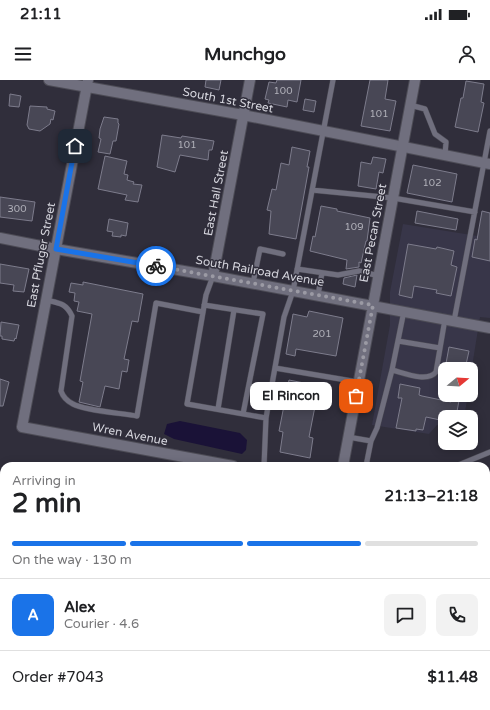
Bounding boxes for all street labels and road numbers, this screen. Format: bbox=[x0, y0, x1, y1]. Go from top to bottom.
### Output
street label: South 1st Street bbox=[181, 84, 275, 116]
street label: East Hall Street bbox=[201, 149, 231, 237]
street label: East Pecan Street bbox=[357, 182, 390, 284]
street label: East Pfluger Street bbox=[24, 201, 58, 309]
street label: South Railroad Avenue bbox=[195, 253, 326, 289]
street label: Wren Avenue bbox=[91, 420, 169, 448]

